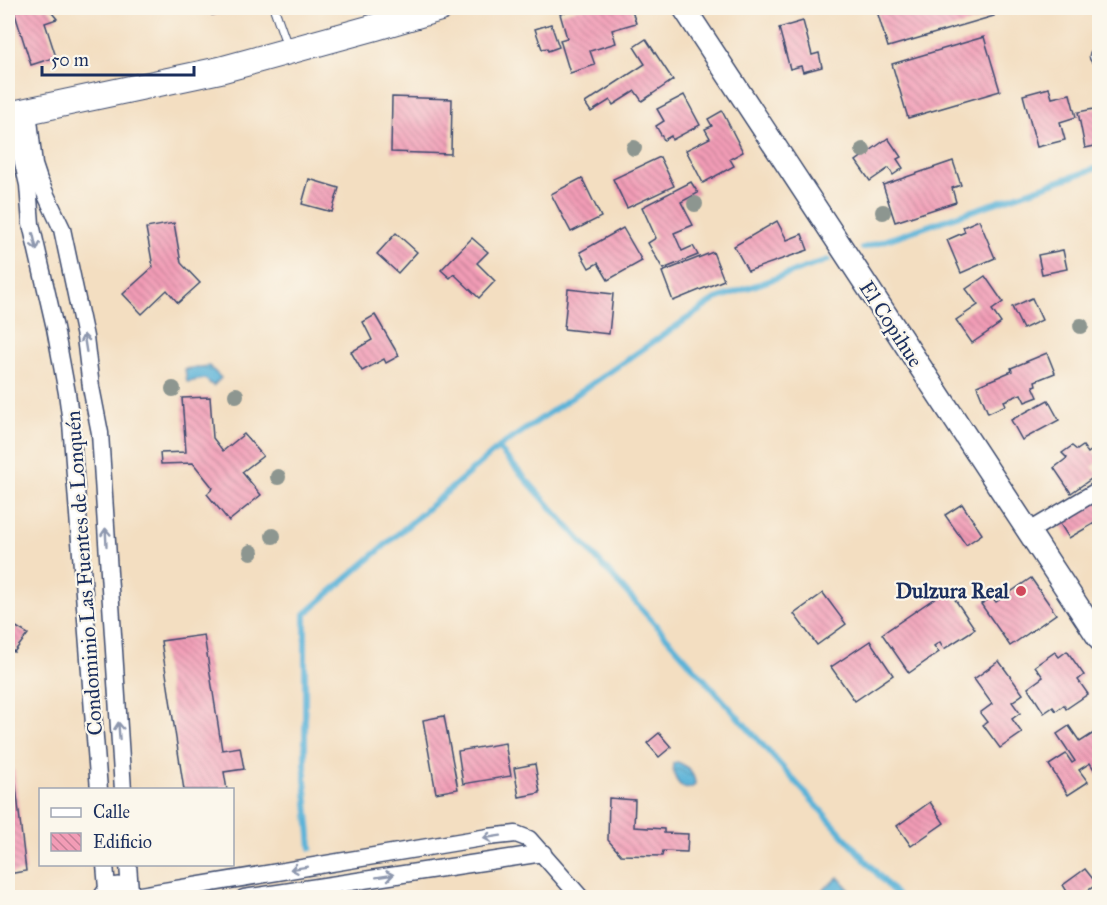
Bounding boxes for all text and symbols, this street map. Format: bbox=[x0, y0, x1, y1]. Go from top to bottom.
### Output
scale bar bbox=[42, 39, 194, 77]
text: 50 m bbox=[51, 49, 89, 71]
one-way arrow bbox=[29, 233, 41, 252]
street label: El Copihue bbox=[853, 276, 929, 372]
one-way arrow bbox=[80, 334, 91, 353]
street label: Condominio Las Fuentes de Lonquén bbox=[60, 410, 108, 736]
one-way arrow bbox=[101, 527, 112, 547]
place label: Dulzura Real bbox=[895, 578, 1010, 604]
marker: Dulzura Real bbox=[1014, 584, 1028, 598]
one-way arrow bbox=[113, 722, 124, 742]
legend bbox=[39, 788, 234, 866]
text: Calle bbox=[93, 801, 130, 823]
text: Edificio bbox=[93, 831, 152, 853]
one-way arrow bbox=[482, 831, 502, 842]
one-way arrow bbox=[290, 863, 310, 874]
one-way arrow bbox=[374, 871, 394, 882]

